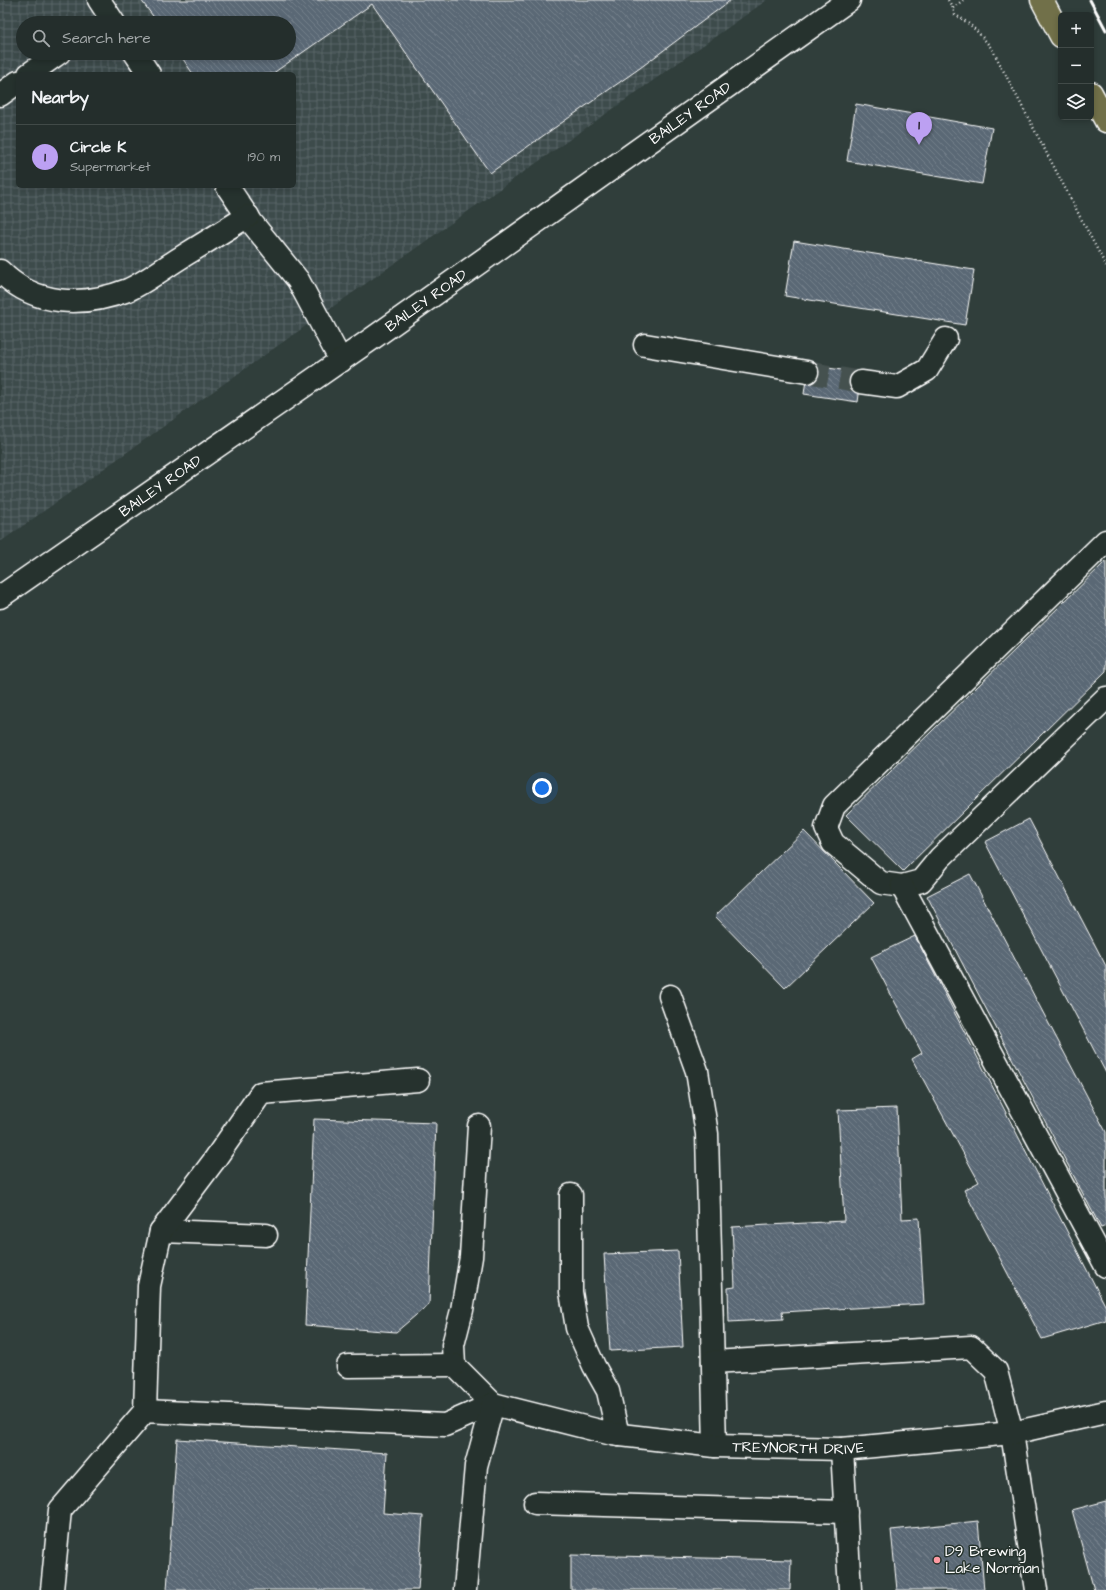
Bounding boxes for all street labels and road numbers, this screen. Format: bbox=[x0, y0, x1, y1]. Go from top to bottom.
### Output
street label: BAILEY ROAD bbox=[645, 77, 736, 150]
street label: BAILEY ROAD bbox=[381, 264, 472, 337]
street label: BAILEY ROAD bbox=[115, 450, 206, 522]
street label: TREYNORTH DRIVE bbox=[732, 1436, 866, 1460]

